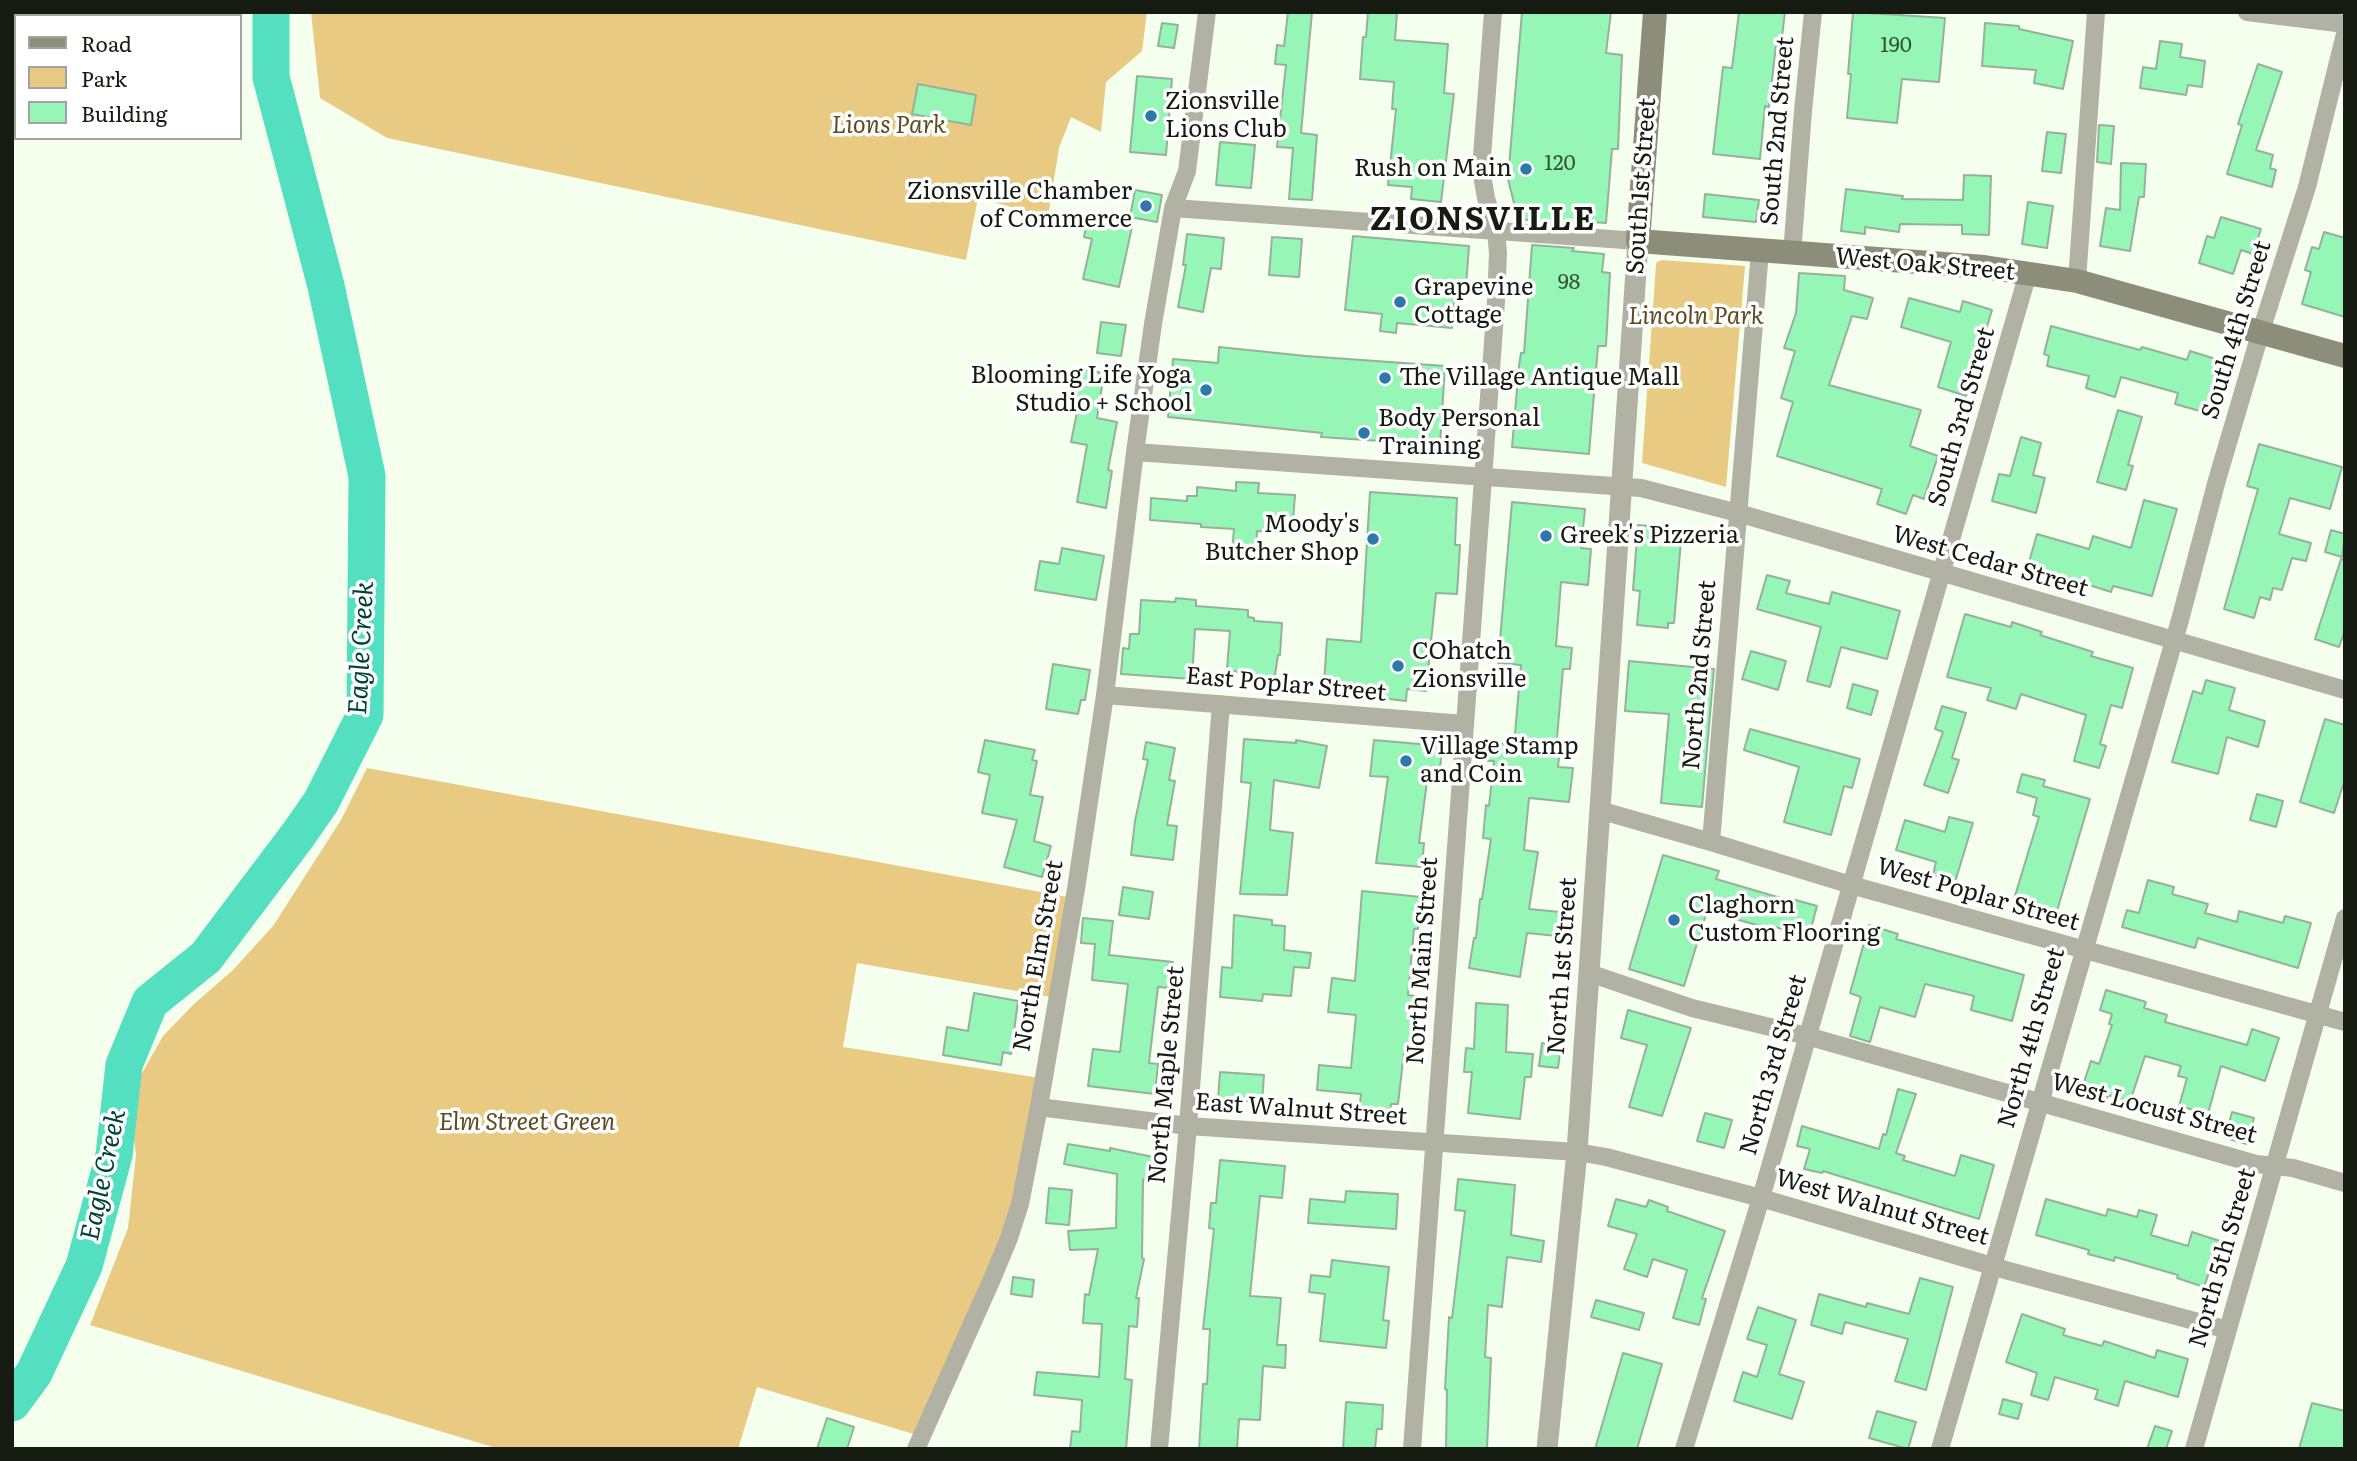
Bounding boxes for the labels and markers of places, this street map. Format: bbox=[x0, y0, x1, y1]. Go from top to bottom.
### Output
place label: Zionsville Lions Club bbox=[1165, 88, 1287, 144]
marker: Zionsville Lions Club bbox=[1143, 108, 1159, 124]
place label: Rush on Main bbox=[1354, 155, 1512, 183]
marker: Rush on Main bbox=[1518, 161, 1534, 177]
place label: Zionsville Chamber of Commerce bbox=[907, 178, 1132, 234]
marker: Zionsville Chamber of Commerce bbox=[1138, 198, 1154, 214]
place label: Grapevine Cottage bbox=[1414, 274, 1533, 330]
marker: Grapevine Cottage bbox=[1392, 294, 1408, 310]
place label: Blooming Life Yoga Studio + School bbox=[970, 362, 1192, 418]
place label: The Village Antique Mall bbox=[1399, 364, 1680, 392]
marker: The Village Antique Mall bbox=[1377, 370, 1393, 386]
marker: Blooming Life Yoga Studio + School bbox=[1198, 382, 1214, 398]
place label: Body Personal Training bbox=[1378, 405, 1540, 461]
marker: Body Personal Training bbox=[1356, 425, 1372, 441]
place label: Moody's Butcher Shop bbox=[1204, 511, 1359, 567]
place label: Greek's Pizzeria bbox=[1560, 522, 1739, 550]
marker: Greek's Pizzeria bbox=[1538, 528, 1554, 544]
marker: Moody's Butcher Shop bbox=[1365, 531, 1381, 547]
place label: COhatch Zionsville bbox=[1412, 638, 1526, 694]
marker: COhatch Zionsville bbox=[1390, 658, 1406, 674]
place label: Village Stamp and Coin bbox=[1420, 733, 1579, 789]
marker: Village Stamp and Coin bbox=[1398, 753, 1414, 769]
place label: Claghorn Custom Flooring bbox=[1688, 892, 1880, 948]
marker: Claghorn Custom Flooring bbox=[1666, 912, 1682, 928]

